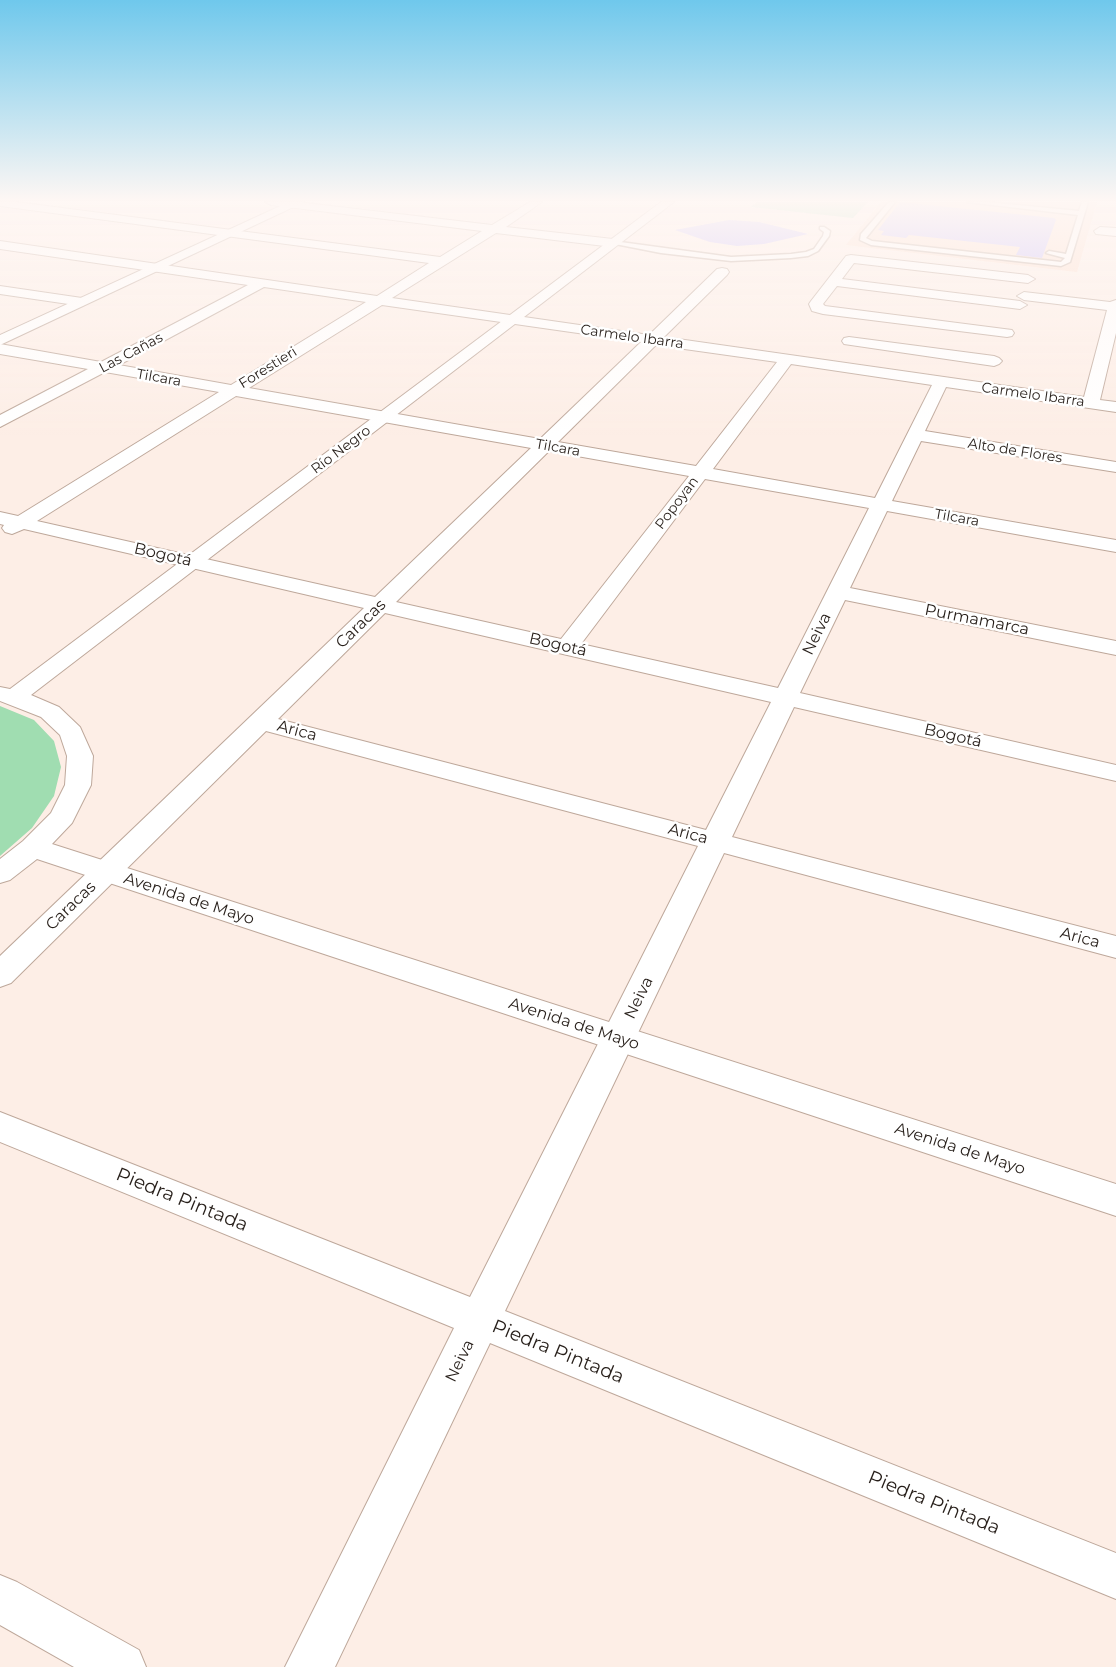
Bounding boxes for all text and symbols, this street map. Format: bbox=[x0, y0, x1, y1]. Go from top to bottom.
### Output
street label: Carmelo Ibarra bbox=[579, 321, 685, 353]
street label: Las Cañas bbox=[96, 329, 166, 377]
street label: Forestieri bbox=[236, 344, 300, 392]
street label: Tilcara bbox=[135, 366, 183, 390]
street label: Carmelo Ibarra bbox=[980, 379, 1086, 411]
street label: Río Negro bbox=[308, 422, 374, 478]
street label: Alto de Flores bbox=[967, 435, 1063, 467]
street label: Tilcara bbox=[534, 436, 582, 460]
street label: Popoyan bbox=[652, 473, 702, 533]
street label: Tilcara bbox=[933, 506, 981, 530]
street label: Bogotá bbox=[132, 539, 194, 571]
street label: Caracas bbox=[332, 596, 390, 652]
street label: Purmamarca bbox=[923, 600, 1031, 640]
street label: Neiva bbox=[799, 610, 835, 658]
street label: Bogotá bbox=[527, 629, 589, 661]
street label: Arica bbox=[275, 716, 319, 746]
street label: Bogotá bbox=[922, 720, 984, 752]
street label: Arica bbox=[666, 819, 710, 849]
street label: Avenida de Mayo bbox=[121, 869, 257, 929]
street label: Caracas bbox=[42, 878, 100, 934]
street label: Arica bbox=[1058, 923, 1102, 953]
street label: Neiva bbox=[621, 974, 657, 1022]
street label: Avenida de Mayo bbox=[506, 994, 642, 1054]
street label: Avenida de Mayo bbox=[892, 1119, 1028, 1179]
street label: Piedra Pintada bbox=[113, 1163, 251, 1237]
street label: Piedra Pintada bbox=[489, 1315, 627, 1389]
street label: Neiva bbox=[442, 1337, 478, 1385]
street label: Piedra Pintada bbox=[865, 1466, 1003, 1540]

